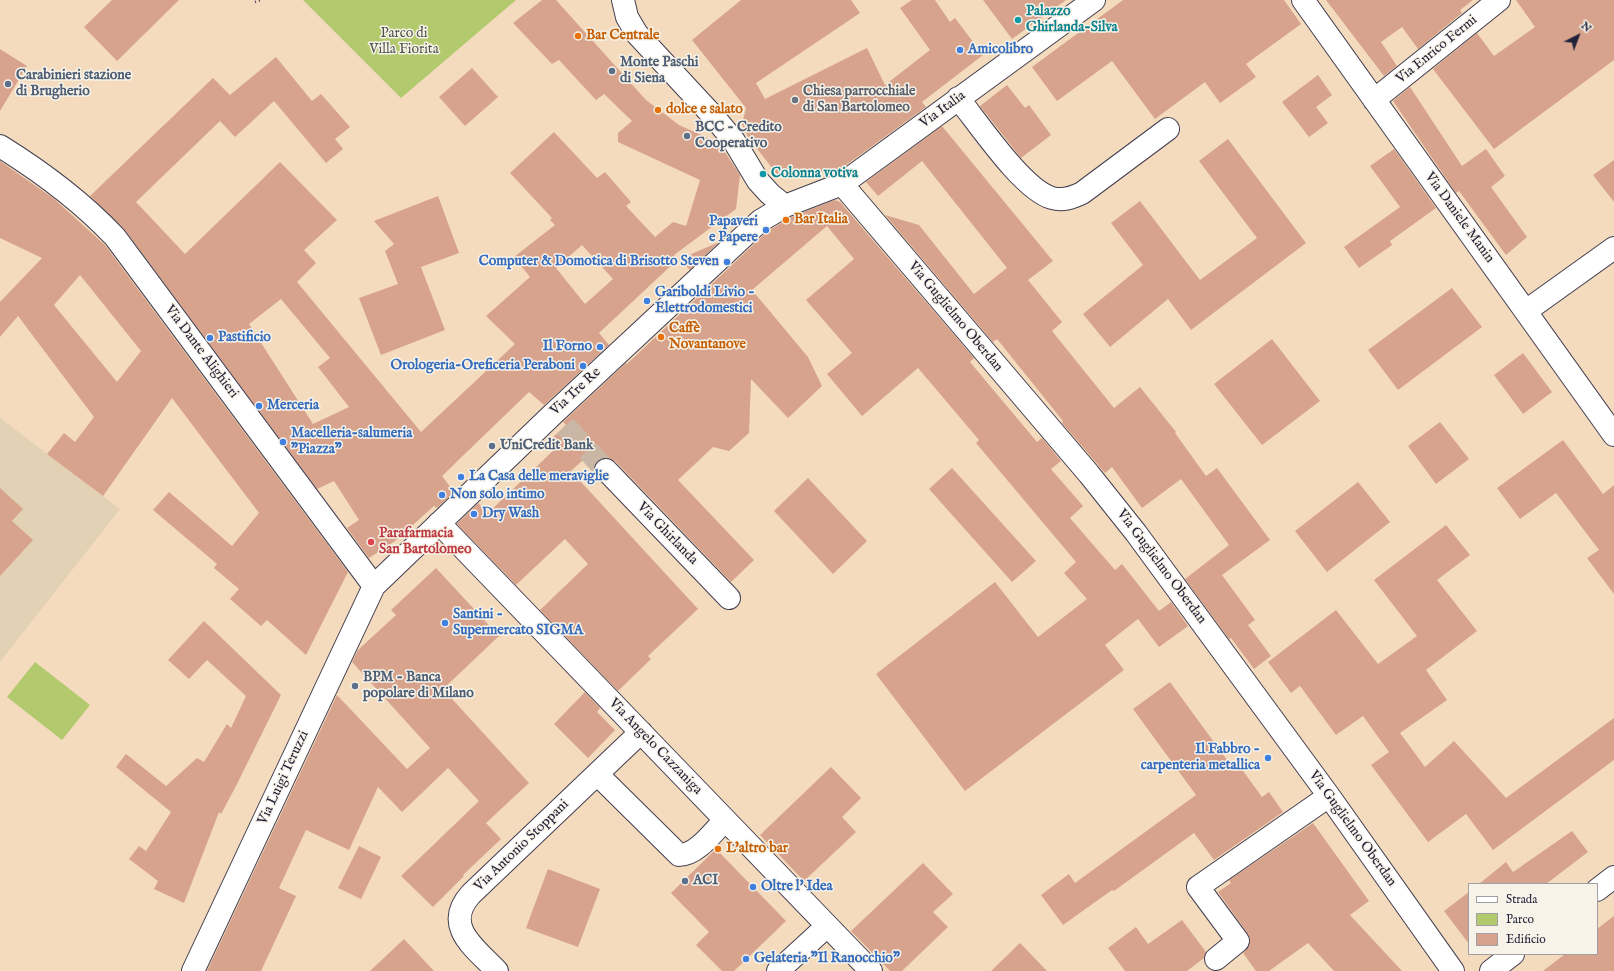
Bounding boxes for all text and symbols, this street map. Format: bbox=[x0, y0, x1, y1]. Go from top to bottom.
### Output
place label: Palazzo Ghirlanda-Silva bbox=[1026, 4, 1118, 36]
street label: Via Enrico Fermi bbox=[1393, 12, 1481, 88]
marker: Palazzo Ghirlanda-Silva bbox=[1013, 15, 1023, 25]
north arrow bbox=[1558, 16, 1598, 56]
text: N bbox=[1578, 19, 1594, 35]
park label: Parco di Villa Fiorita bbox=[369, 26, 439, 58]
place label: Bar Centrale bbox=[586, 28, 660, 44]
marker: Bar Centrale bbox=[573, 31, 583, 41]
place label: Amicolibro bbox=[968, 42, 1033, 58]
marker: Amicolibro bbox=[955, 45, 965, 55]
place label: Monte Paschi di Siena bbox=[620, 55, 698, 88]
marker: Monte Paschi di Siena bbox=[607, 66, 617, 76]
place label: Carabinieri stazione di Brugherio bbox=[16, 68, 131, 100]
marker: Carabinieri stazione di Brugherio bbox=[3, 79, 13, 89]
place label: Chiesa parrocchiale di San Bartolomeo bbox=[803, 84, 916, 116]
street label: Via Italia bbox=[917, 88, 969, 132]
marker: Chiesa parrocchiale di San Bartolomeo bbox=[790, 95, 800, 105]
place label: dolce e salato bbox=[666, 102, 743, 118]
marker: dolce e salato bbox=[653, 105, 663, 115]
place label: BCC - Credito Cooperativo bbox=[695, 120, 782, 152]
marker: BCC - Credito Cooperativo bbox=[682, 131, 692, 141]
place label: Colonna votiva bbox=[771, 166, 858, 182]
marker: Colonna votiva bbox=[758, 169, 768, 179]
street label: Via Daniele Manin bbox=[1420, 169, 1498, 267]
place label: Bar Italia bbox=[794, 212, 848, 228]
place label: Papaveri e Papere bbox=[709, 214, 758, 246]
marker: Bar Italia bbox=[781, 215, 791, 225]
marker: Papaveri e Papere bbox=[761, 225, 771, 235]
place label: Computer & Domotica di Brisotto Steven bbox=[479, 254, 719, 270]
marker: Computer & Domotica di Brisotto Steven bbox=[722, 257, 732, 267]
street label: Via Guglielmo Oberdan bbox=[904, 258, 1006, 376]
place label: Gariboldi Livio - Elettrodomestici bbox=[655, 285, 755, 318]
marker: Gariboldi Livio - Elettrodomestici bbox=[642, 296, 652, 306]
street label: Via Dante Alighieri bbox=[161, 302, 241, 402]
place label: Caffè Novantanove bbox=[669, 321, 746, 354]
place label: Pastificio bbox=[218, 330, 271, 346]
marker: Caffè Novantanove bbox=[656, 332, 666, 342]
marker: Pastificio bbox=[205, 333, 215, 343]
place label: Il Forno bbox=[543, 339, 592, 355]
marker: Il Forno bbox=[595, 342, 605, 352]
place label: Orologeria-Oreficeria Peraboni bbox=[391, 358, 575, 374]
marker: Orologeria-Oreficeria Peraboni bbox=[578, 361, 588, 371]
street label: Via Tre Re bbox=[547, 364, 605, 420]
place label: Merceria bbox=[267, 398, 319, 414]
marker: Merceria bbox=[254, 401, 264, 411]
place label: Macelleria-salumeria "Piazza" bbox=[291, 426, 412, 458]
marker: Macelleria-salumeria "Piazza" bbox=[278, 437, 288, 447]
place label: UniCredit Bank bbox=[500, 438, 594, 454]
marker: UniCredit Bank bbox=[487, 441, 497, 451]
place label: La Casa delle meraviglie bbox=[469, 469, 609, 485]
marker: La Casa delle meraviglie bbox=[456, 472, 466, 482]
place label: Non solo intimo bbox=[450, 487, 545, 503]
marker: Non solo intimo bbox=[437, 490, 447, 500]
street label: Via Ghirlanda bbox=[633, 499, 701, 569]
place label: Dry Wash bbox=[482, 506, 539, 522]
street label: Via Guglielmo Oberdan bbox=[1113, 507, 1209, 627]
marker: Dry Wash bbox=[469, 509, 479, 519]
place label: Parafarmacia San Bartolomeo bbox=[379, 526, 471, 558]
marker: Parafarmacia San Bartolomeo bbox=[366, 537, 376, 547]
place label: Santini - Supermercato SIGMA bbox=[453, 607, 583, 640]
marker: Santini - Supermercato SIGMA bbox=[440, 618, 450, 628]
place label: BPM - Banca popolare di Milano bbox=[363, 670, 474, 702]
marker: BPM - Banca popolare di Milano bbox=[350, 681, 360, 691]
street label: Via Angelo Cazzaniga bbox=[605, 695, 705, 799]
street label: Via Luigi Teruzzi bbox=[255, 728, 313, 828]
place label: Il Fabbro - carpenteria metallica bbox=[1141, 742, 1260, 774]
marker: Il Fabbro - carpenteria metallica bbox=[1263, 753, 1273, 763]
street label: Via Guglielmo Oberdan bbox=[1304, 768, 1400, 890]
street label: Via Antonio Stoppani bbox=[471, 797, 573, 895]
place label: L'altro bar bbox=[726, 841, 788, 857]
marker: L'altro bar bbox=[713, 844, 723, 854]
place label: ACI bbox=[693, 873, 718, 889]
marker: ACI bbox=[680, 876, 690, 886]
place label: Oltre l' Idea bbox=[761, 879, 832, 895]
marker: Oltre l' Idea bbox=[748, 882, 758, 892]
legend bbox=[1468, 883, 1598, 955]
text: Strada bbox=[1506, 892, 1537, 907]
text: Parco bbox=[1506, 912, 1534, 927]
text: Edificio bbox=[1506, 932, 1546, 947]
place label: Gelateria "Il Ranocchio" bbox=[754, 951, 900, 967]
marker: Gelateria "Il Ranocchio" bbox=[741, 954, 751, 964]

